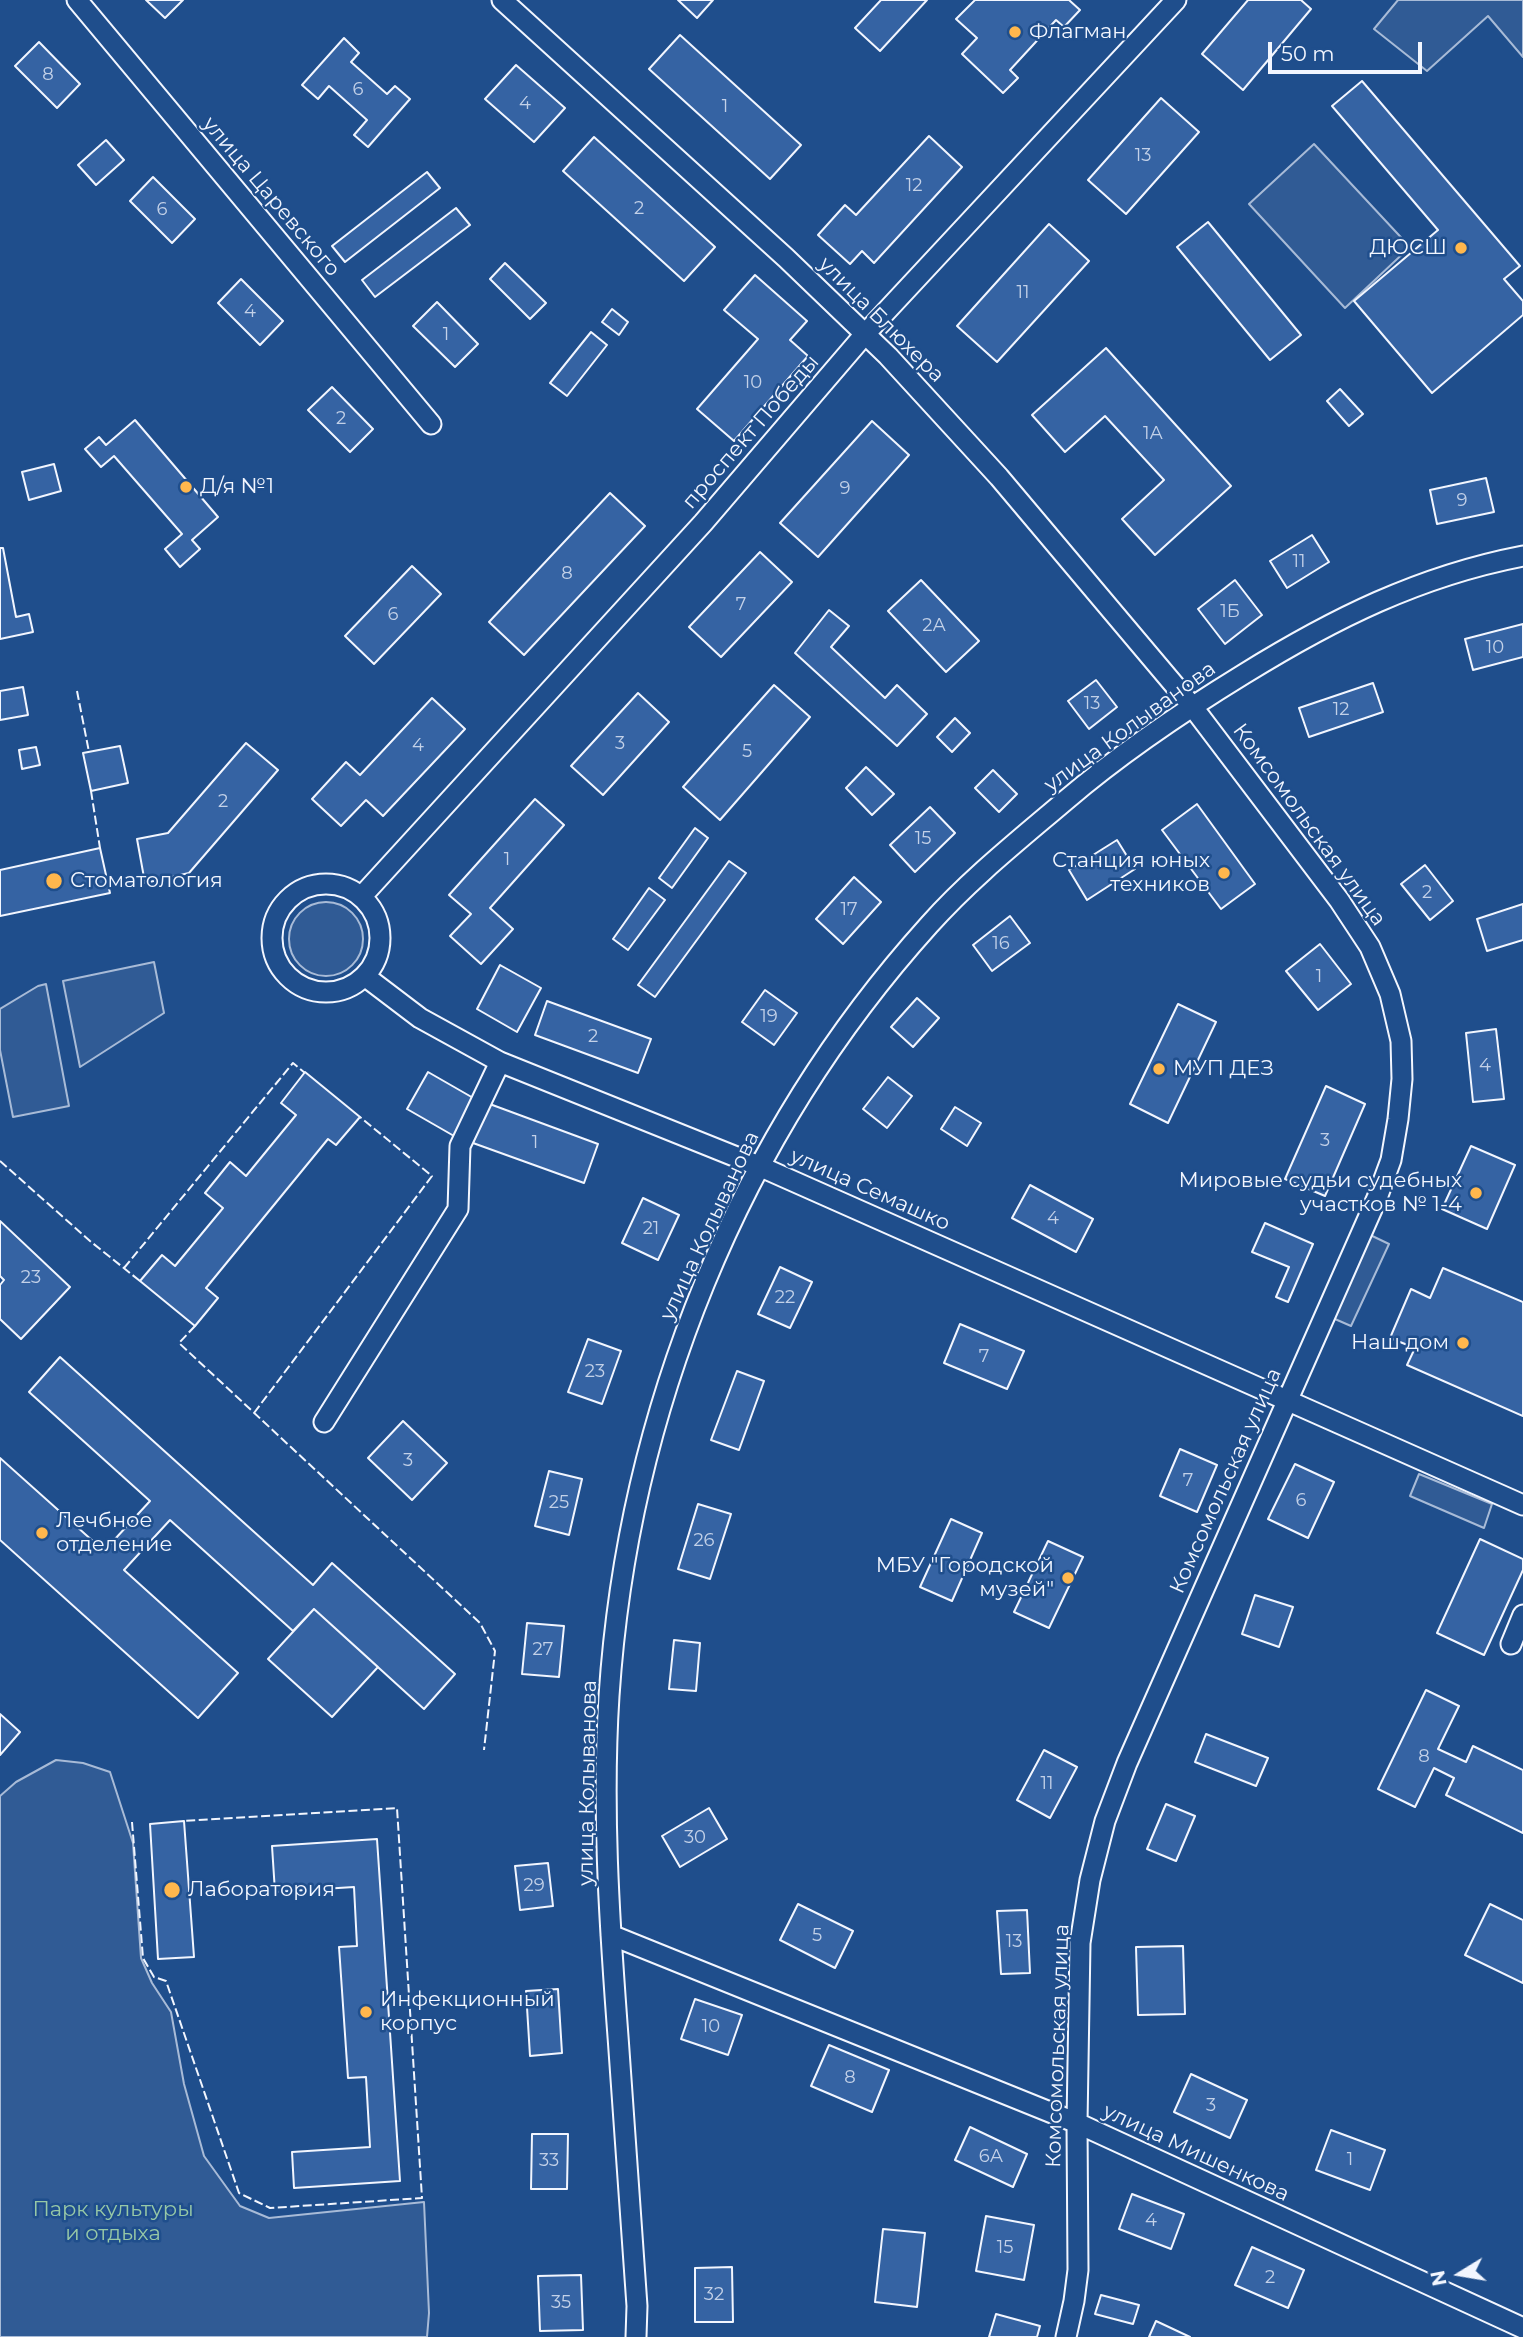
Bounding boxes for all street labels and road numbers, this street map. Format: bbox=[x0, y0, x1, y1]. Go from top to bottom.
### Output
street label: улица Царевского bbox=[197, 112, 345, 282]
street label: улица Блюхера bbox=[813, 252, 949, 388]
street label: проспект Победы bbox=[677, 350, 825, 514]
street label: улица Колыванова bbox=[1039, 656, 1221, 798]
street label: Комсомольская улица bbox=[1227, 719, 1391, 931]
street label: улица Колыванова bbox=[655, 1127, 765, 1325]
street label: улица Семашко bbox=[786, 1143, 954, 1237]
street label: Комсомольская улица bbox=[1165, 1364, 1287, 1598]
street label: улица Колыванова bbox=[574, 1680, 602, 1886]
street label: Комсомольская улица bbox=[1041, 1924, 1075, 2168]
street label: улица Мишенкова bbox=[1099, 2099, 1293, 2207]

